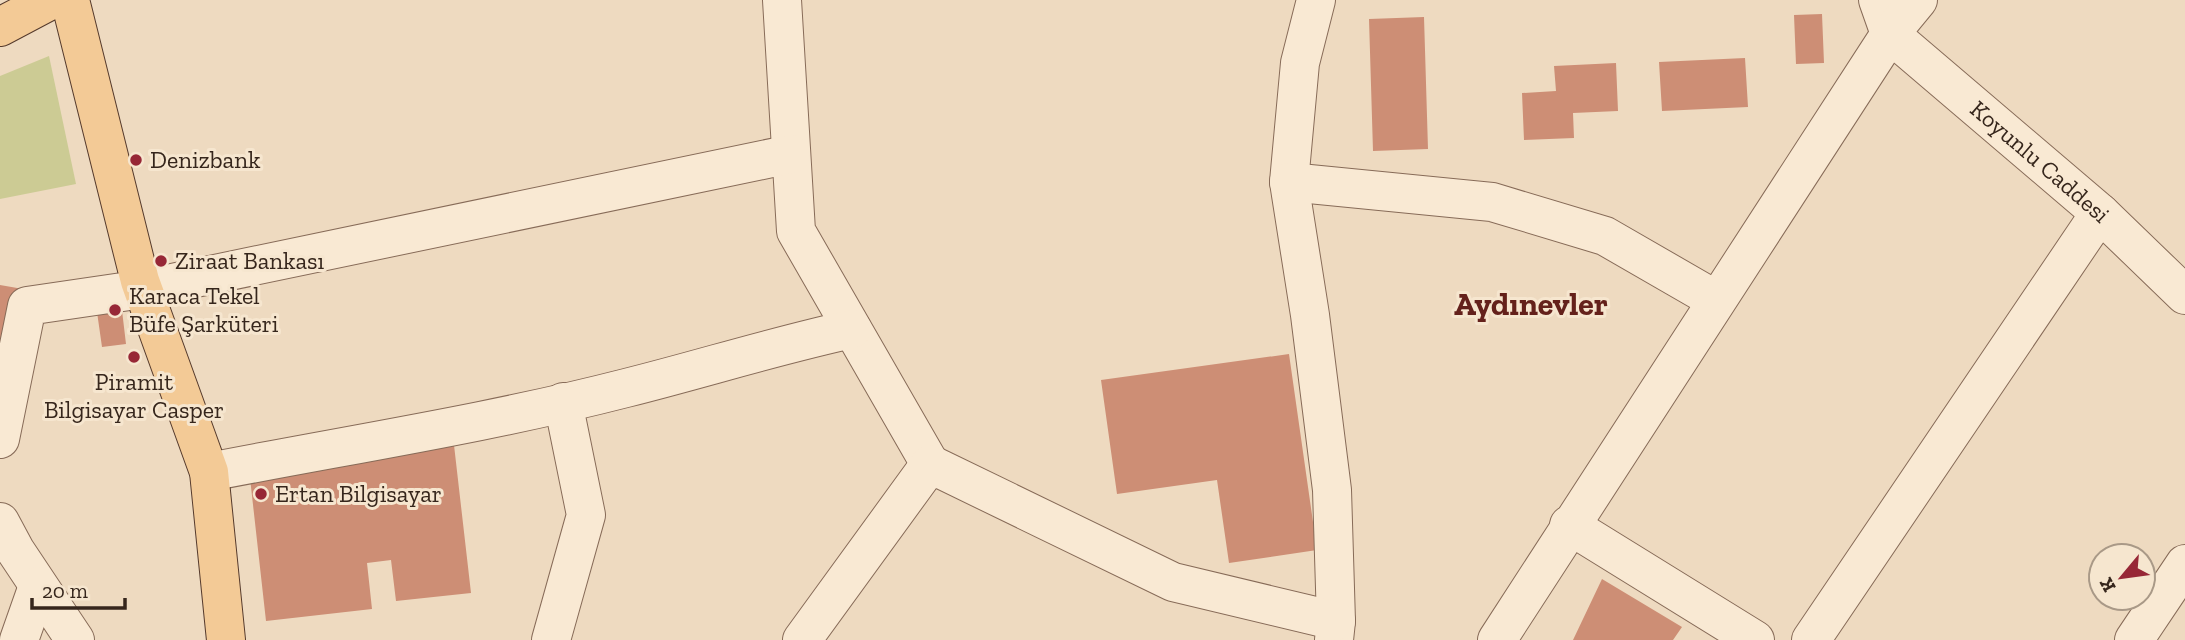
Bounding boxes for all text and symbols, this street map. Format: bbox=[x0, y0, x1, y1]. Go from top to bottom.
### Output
street label: Koyunlu Caddesi bbox=[1965, 94, 2116, 229]
place label: Denizbank bbox=[150, 145, 261, 174]
marker: Denizbank bbox=[128, 152, 144, 168]
place label: Ziraat Bankası bbox=[175, 246, 325, 275]
marker: Ziraat Bankası bbox=[153, 253, 169, 269]
place label: Karaca Tekel Büfe Şarküteri bbox=[129, 281, 279, 338]
district label: Aydınevler bbox=[1454, 285, 1608, 323]
marker: Karaca Tekel Büfe Şarküteri bbox=[107, 302, 123, 318]
marker: Piramit Bilgisayar Casper bbox=[126, 349, 142, 365]
place label: Piramit Bilgisayar Casper bbox=[44, 367, 224, 424]
place label: Ertan Bilgisayar bbox=[275, 479, 442, 508]
marker: Ertan Bilgisayar bbox=[253, 486, 269, 502]
north arrow bbox=[2087, 542, 2157, 612]
scale bar bbox=[32, 566, 124, 610]
text: K bbox=[2094, 574, 2121, 596]
text: 20 m bbox=[42, 578, 88, 603]

